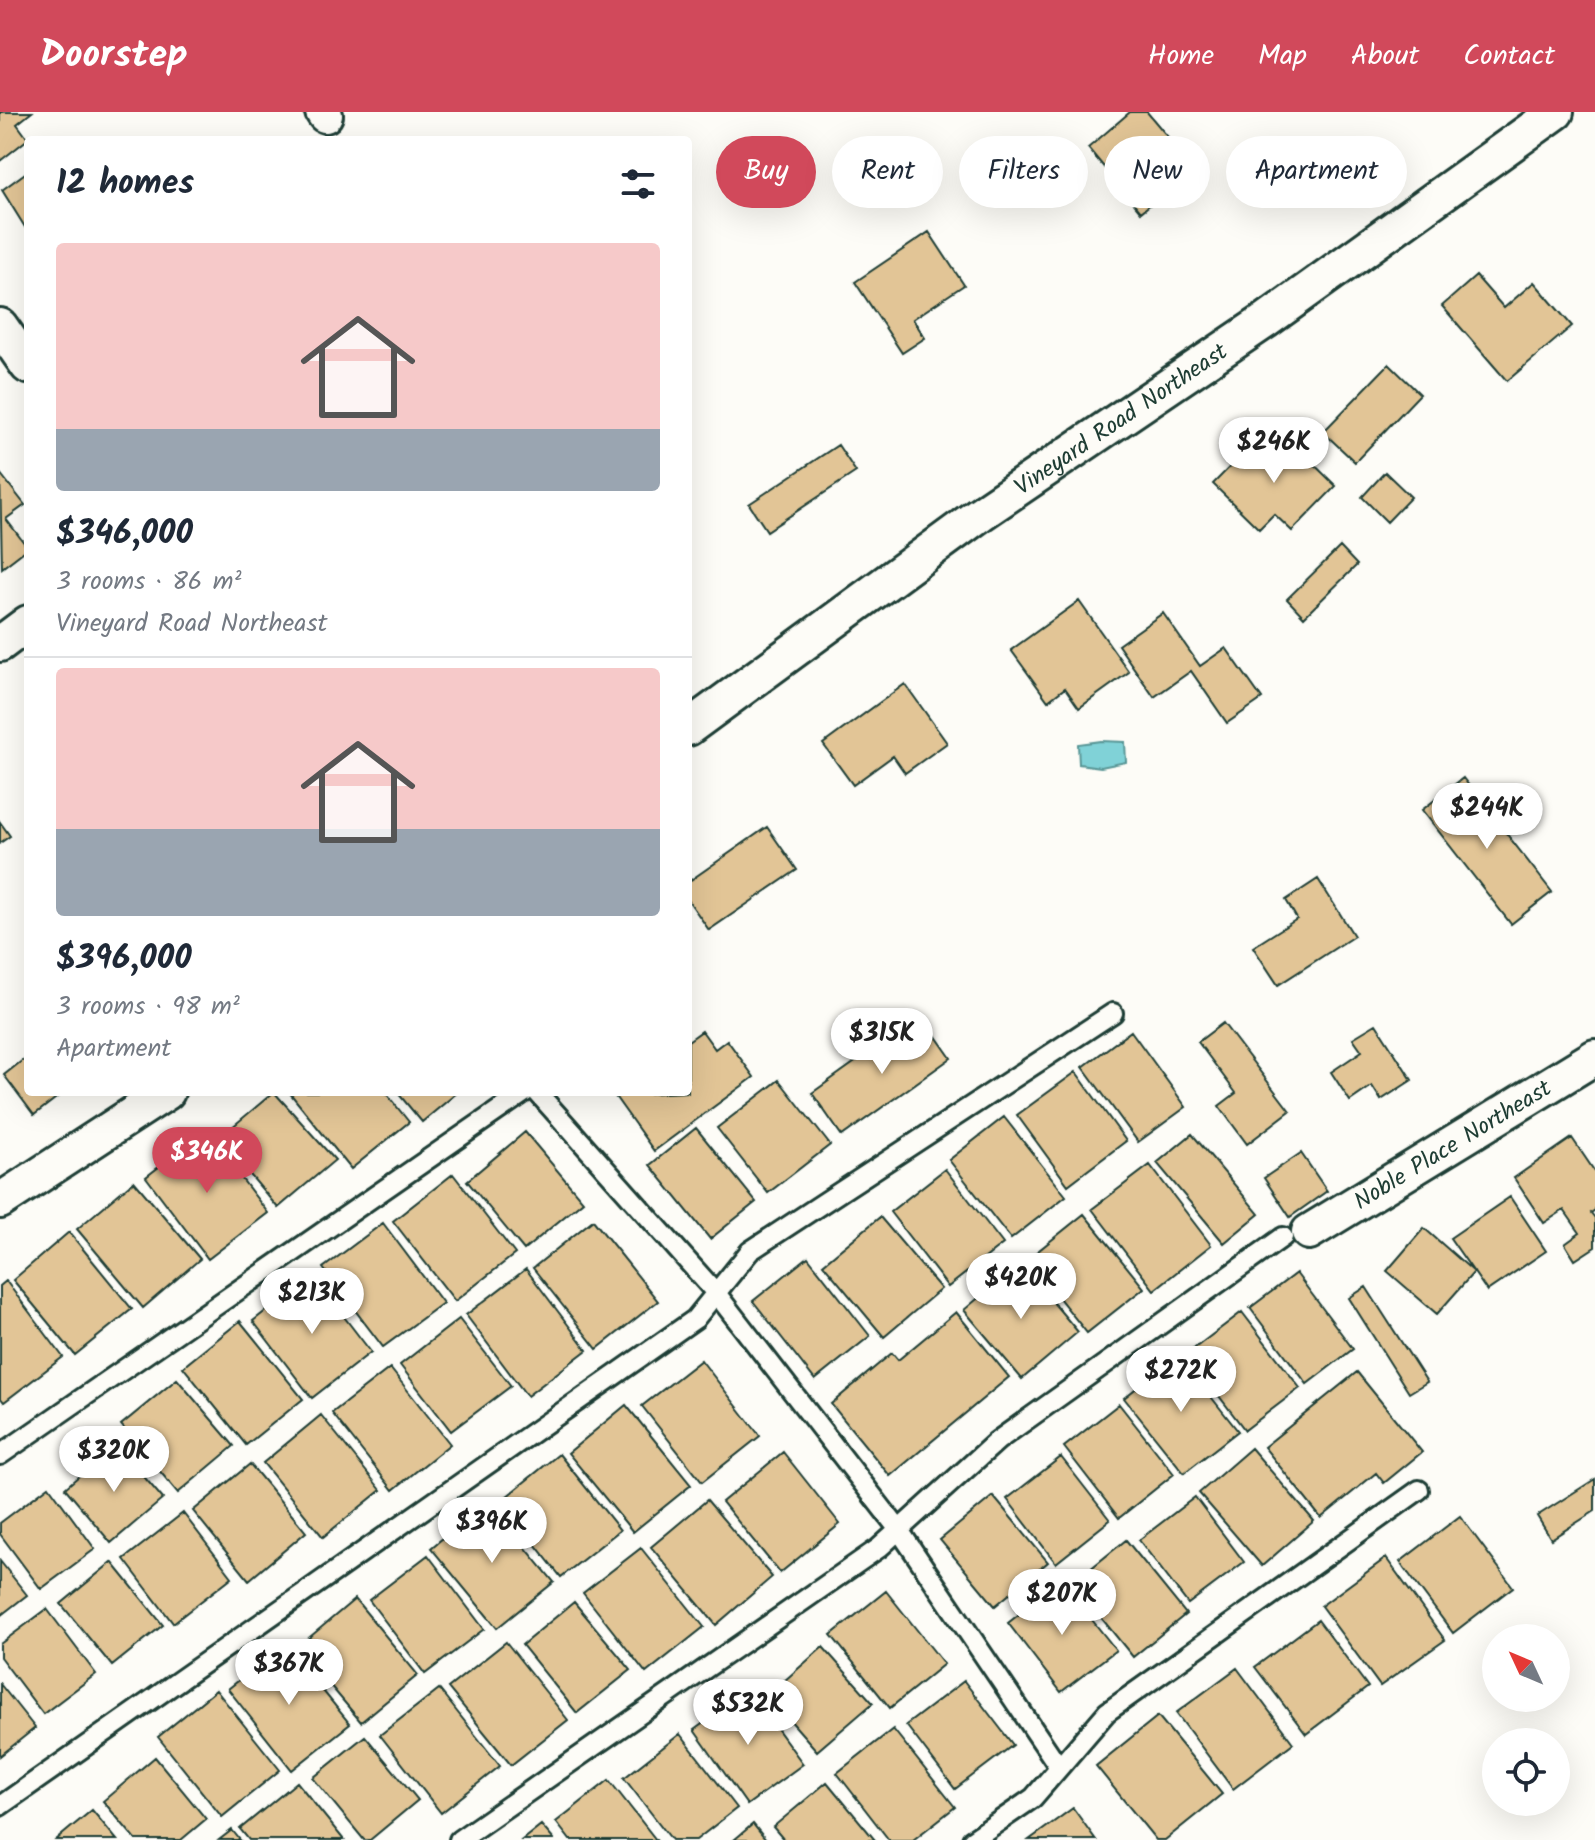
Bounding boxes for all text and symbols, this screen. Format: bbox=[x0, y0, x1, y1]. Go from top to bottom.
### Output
text: Doorstep bbox=[40, 26, 188, 86]
text: Home bbox=[1148, 34, 1214, 79]
text: Map bbox=[1258, 34, 1307, 79]
text: About bbox=[1351, 34, 1419, 79]
text: Contact bbox=[1463, 34, 1555, 79]
chip: Buy bbox=[716, 136, 816, 208]
chip: Rent bbox=[832, 136, 943, 208]
chip: Filters bbox=[959, 136, 1088, 208]
chip: New bbox=[1104, 136, 1210, 208]
chip: Apartment bbox=[1226, 136, 1407, 208]
text: 12 homes bbox=[56, 157, 194, 211]
icon: filters bbox=[616, 162, 660, 206]
icon: home bbox=[286, 295, 430, 439]
street label: Vineyard Road Northeast bbox=[1007, 333, 1237, 506]
pin: $246K bbox=[1218, 417, 1330, 485]
text: $246K bbox=[1237, 422, 1311, 464]
text: $346,000 bbox=[56, 507, 193, 561]
text: 3 rooms · 86 m² bbox=[56, 561, 241, 603]
text: Vineyard Road Northeast bbox=[56, 603, 328, 645]
icon: home bbox=[286, 720, 430, 864]
pin: $244K bbox=[1431, 783, 1543, 851]
text: $244K bbox=[1450, 788, 1524, 830]
text: $396,000 bbox=[56, 932, 192, 986]
text: 3 rooms · 98 m² bbox=[56, 986, 240, 1028]
pin: $315K bbox=[826, 1008, 938, 1076]
text: $315K bbox=[849, 1013, 915, 1055]
text: Apartment bbox=[56, 1028, 171, 1070]
street label: Noble Place Northeast bbox=[1346, 1070, 1560, 1221]
pin: $346K bbox=[151, 1127, 263, 1195]
text: $346K bbox=[170, 1132, 244, 1174]
pin: $420K bbox=[965, 1253, 1077, 1321]
text: $420K bbox=[984, 1258, 1058, 1300]
pin: $213K bbox=[256, 1268, 368, 1336]
text: $213K bbox=[278, 1273, 346, 1315]
pin: $272K bbox=[1125, 1346, 1237, 1414]
text: $272K bbox=[1144, 1351, 1218, 1393]
pin: $320K bbox=[58, 1426, 170, 1494]
text: $320K bbox=[77, 1431, 151, 1473]
pin: $396K bbox=[436, 1497, 548, 1565]
text: $396K bbox=[456, 1502, 528, 1544]
pin: $207K bbox=[1006, 1569, 1118, 1637]
text: $207K bbox=[1026, 1574, 1098, 1616]
north arrow bbox=[1482, 1624, 1570, 1712]
map controls bbox=[1482, 1624, 1570, 1816]
pin: $367K bbox=[233, 1639, 345, 1707]
text: $367K bbox=[253, 1644, 325, 1686]
pin: $532K bbox=[692, 1679, 804, 1747]
text: $532K bbox=[711, 1684, 785, 1726]
button: locate bbox=[1482, 1728, 1570, 1816]

